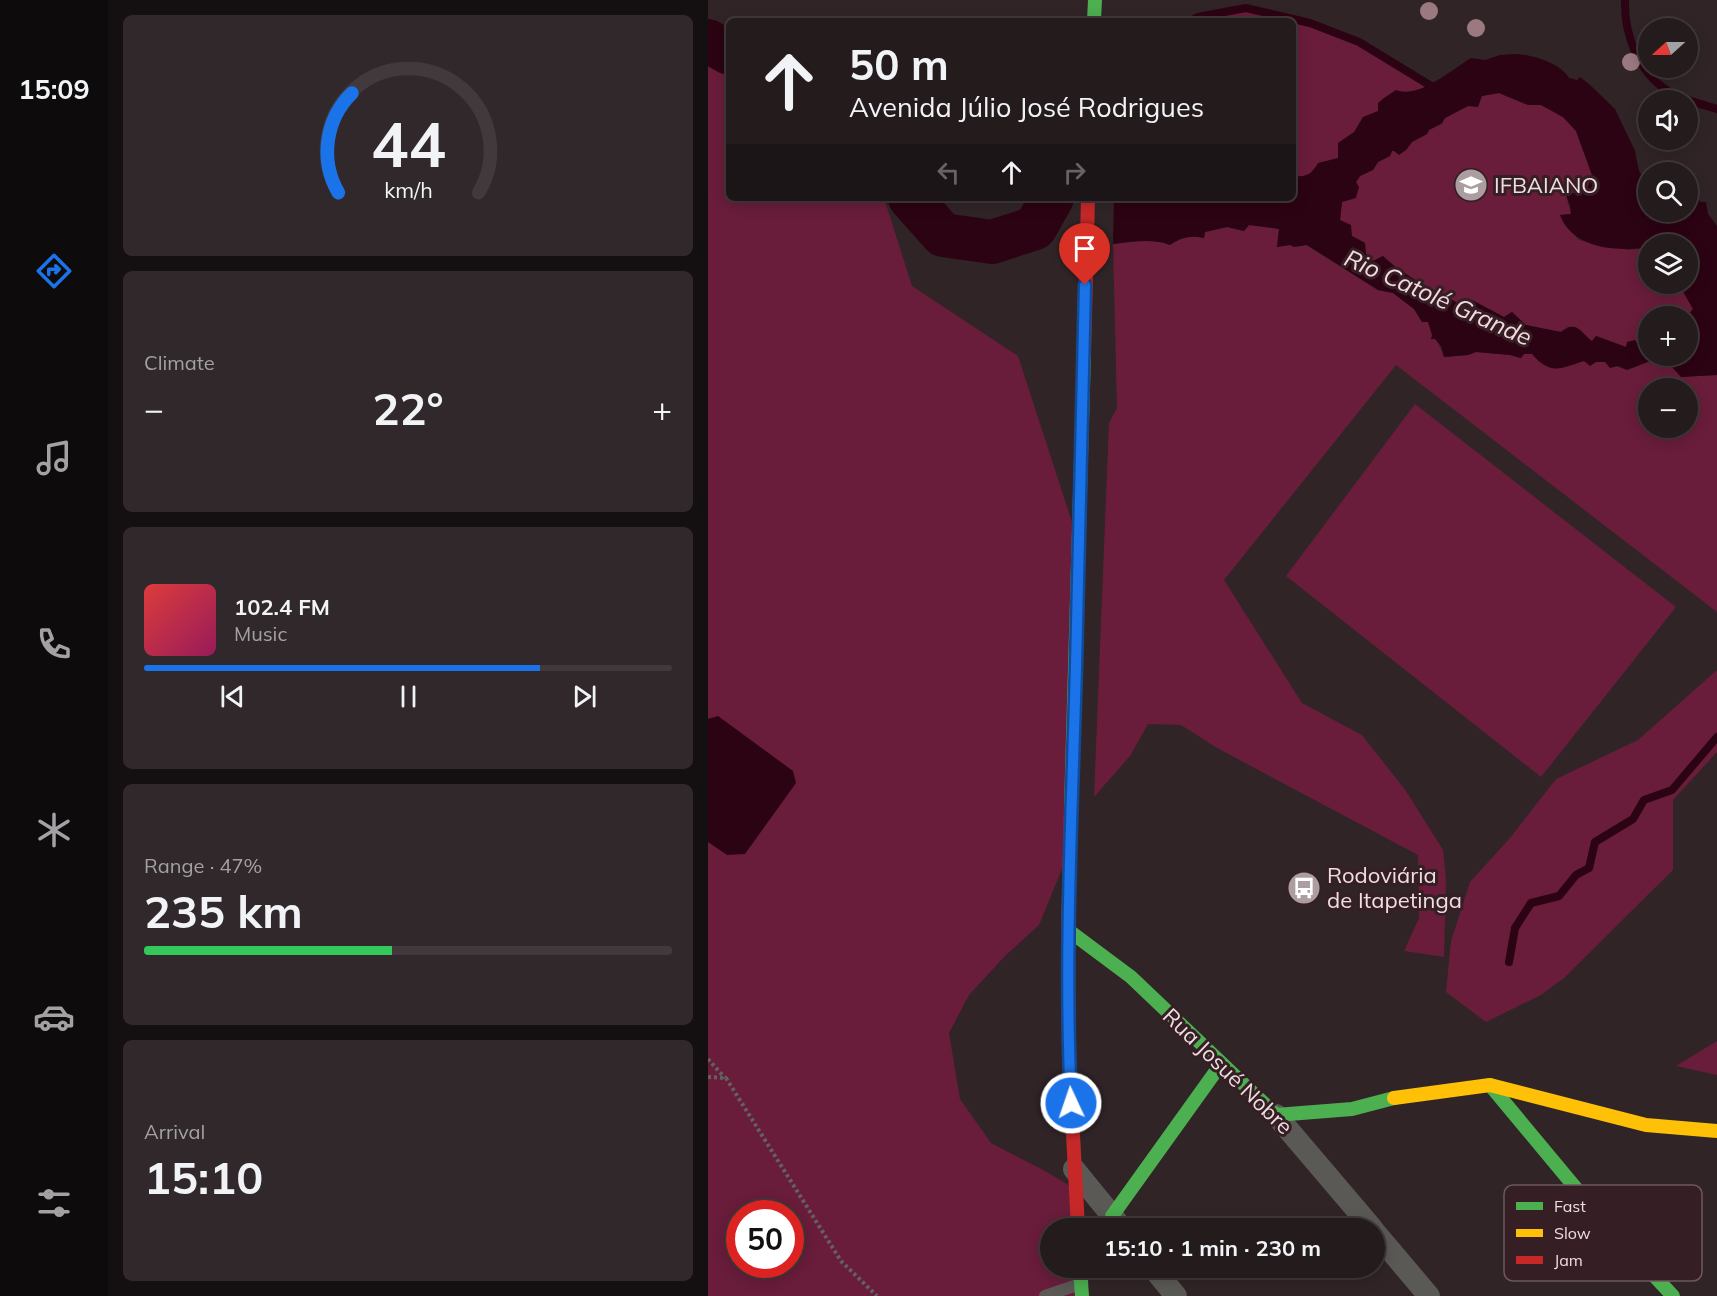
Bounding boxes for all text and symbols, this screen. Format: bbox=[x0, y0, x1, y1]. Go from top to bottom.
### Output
north arrow bbox=[1638, 18, 1698, 78]
map controls bbox=[1638, 18, 1698, 438]
text: 50 m bbox=[849, 38, 949, 91]
icon: ahead bbox=[750, 42, 828, 120]
text: 15:09 bbox=[18, 72, 90, 106]
text: Avenida Júlio José Rodrigues bbox=[849, 90, 1204, 124]
button: sound bbox=[1638, 90, 1698, 150]
text: 44 bbox=[371, 104, 445, 183]
icon: left bbox=[932, 156, 965, 189]
icon: ahead bbox=[995, 156, 1028, 189]
icon: right bbox=[1058, 156, 1091, 189]
button: search bbox=[1638, 162, 1698, 222]
school or university icon: IFBAIANO bbox=[1453, 167, 1489, 203]
place label: IFBAIANO bbox=[1494, 171, 1598, 199]
text: km/h bbox=[384, 176, 432, 203]
pin bbox=[1059, 223, 1110, 285]
icon: arrive bbox=[1068, 232, 1101, 265]
button: layers bbox=[1638, 234, 1698, 294]
water label: Rio Catolé Grande bbox=[1340, 242, 1537, 352]
icon: directions bbox=[33, 250, 75, 292]
button: + bbox=[1638, 306, 1698, 366]
text: Climate bbox=[144, 350, 215, 375]
button: − bbox=[1638, 378, 1698, 438]
text: 22° bbox=[372, 380, 444, 436]
text: − bbox=[144, 388, 164, 429]
text: + bbox=[652, 388, 672, 429]
icon: music bbox=[33, 437, 75, 479]
text: 102.4 FM bbox=[234, 593, 330, 621]
text: Music bbox=[234, 621, 287, 646]
icon: phone bbox=[33, 623, 75, 665]
icon: previous bbox=[216, 680, 249, 713]
icon: pause bbox=[392, 680, 425, 713]
icon: next bbox=[568, 680, 601, 713]
icon: climate bbox=[33, 809, 75, 851]
text: Range · 47% bbox=[144, 853, 262, 878]
place label: Rodoviária de Itapetinga bbox=[1327, 861, 1462, 914]
bus stop icon: Rodoviária de Itapetinga bbox=[1286, 870, 1322, 906]
text: 235 km bbox=[144, 883, 303, 939]
icon: car bbox=[33, 996, 75, 1038]
street label: Rua Josué Nobre bbox=[1157, 1002, 1299, 1140]
position arrow bbox=[1039, 1071, 1103, 1135]
text: Arrival bbox=[144, 1119, 205, 1144]
text: 15:10 bbox=[144, 1149, 263, 1205]
icon: filters bbox=[33, 1182, 75, 1224]
legend bbox=[1504, 1185, 1702, 1281]
text: Fast bbox=[1554, 1196, 1586, 1216]
speed limit sign: 50 bbox=[726, 1200, 804, 1278]
text: Slow bbox=[1554, 1223, 1591, 1243]
text: 15:10 · 1 min · 230 m bbox=[1104, 1234, 1321, 1262]
text: Jam bbox=[1554, 1250, 1583, 1270]

